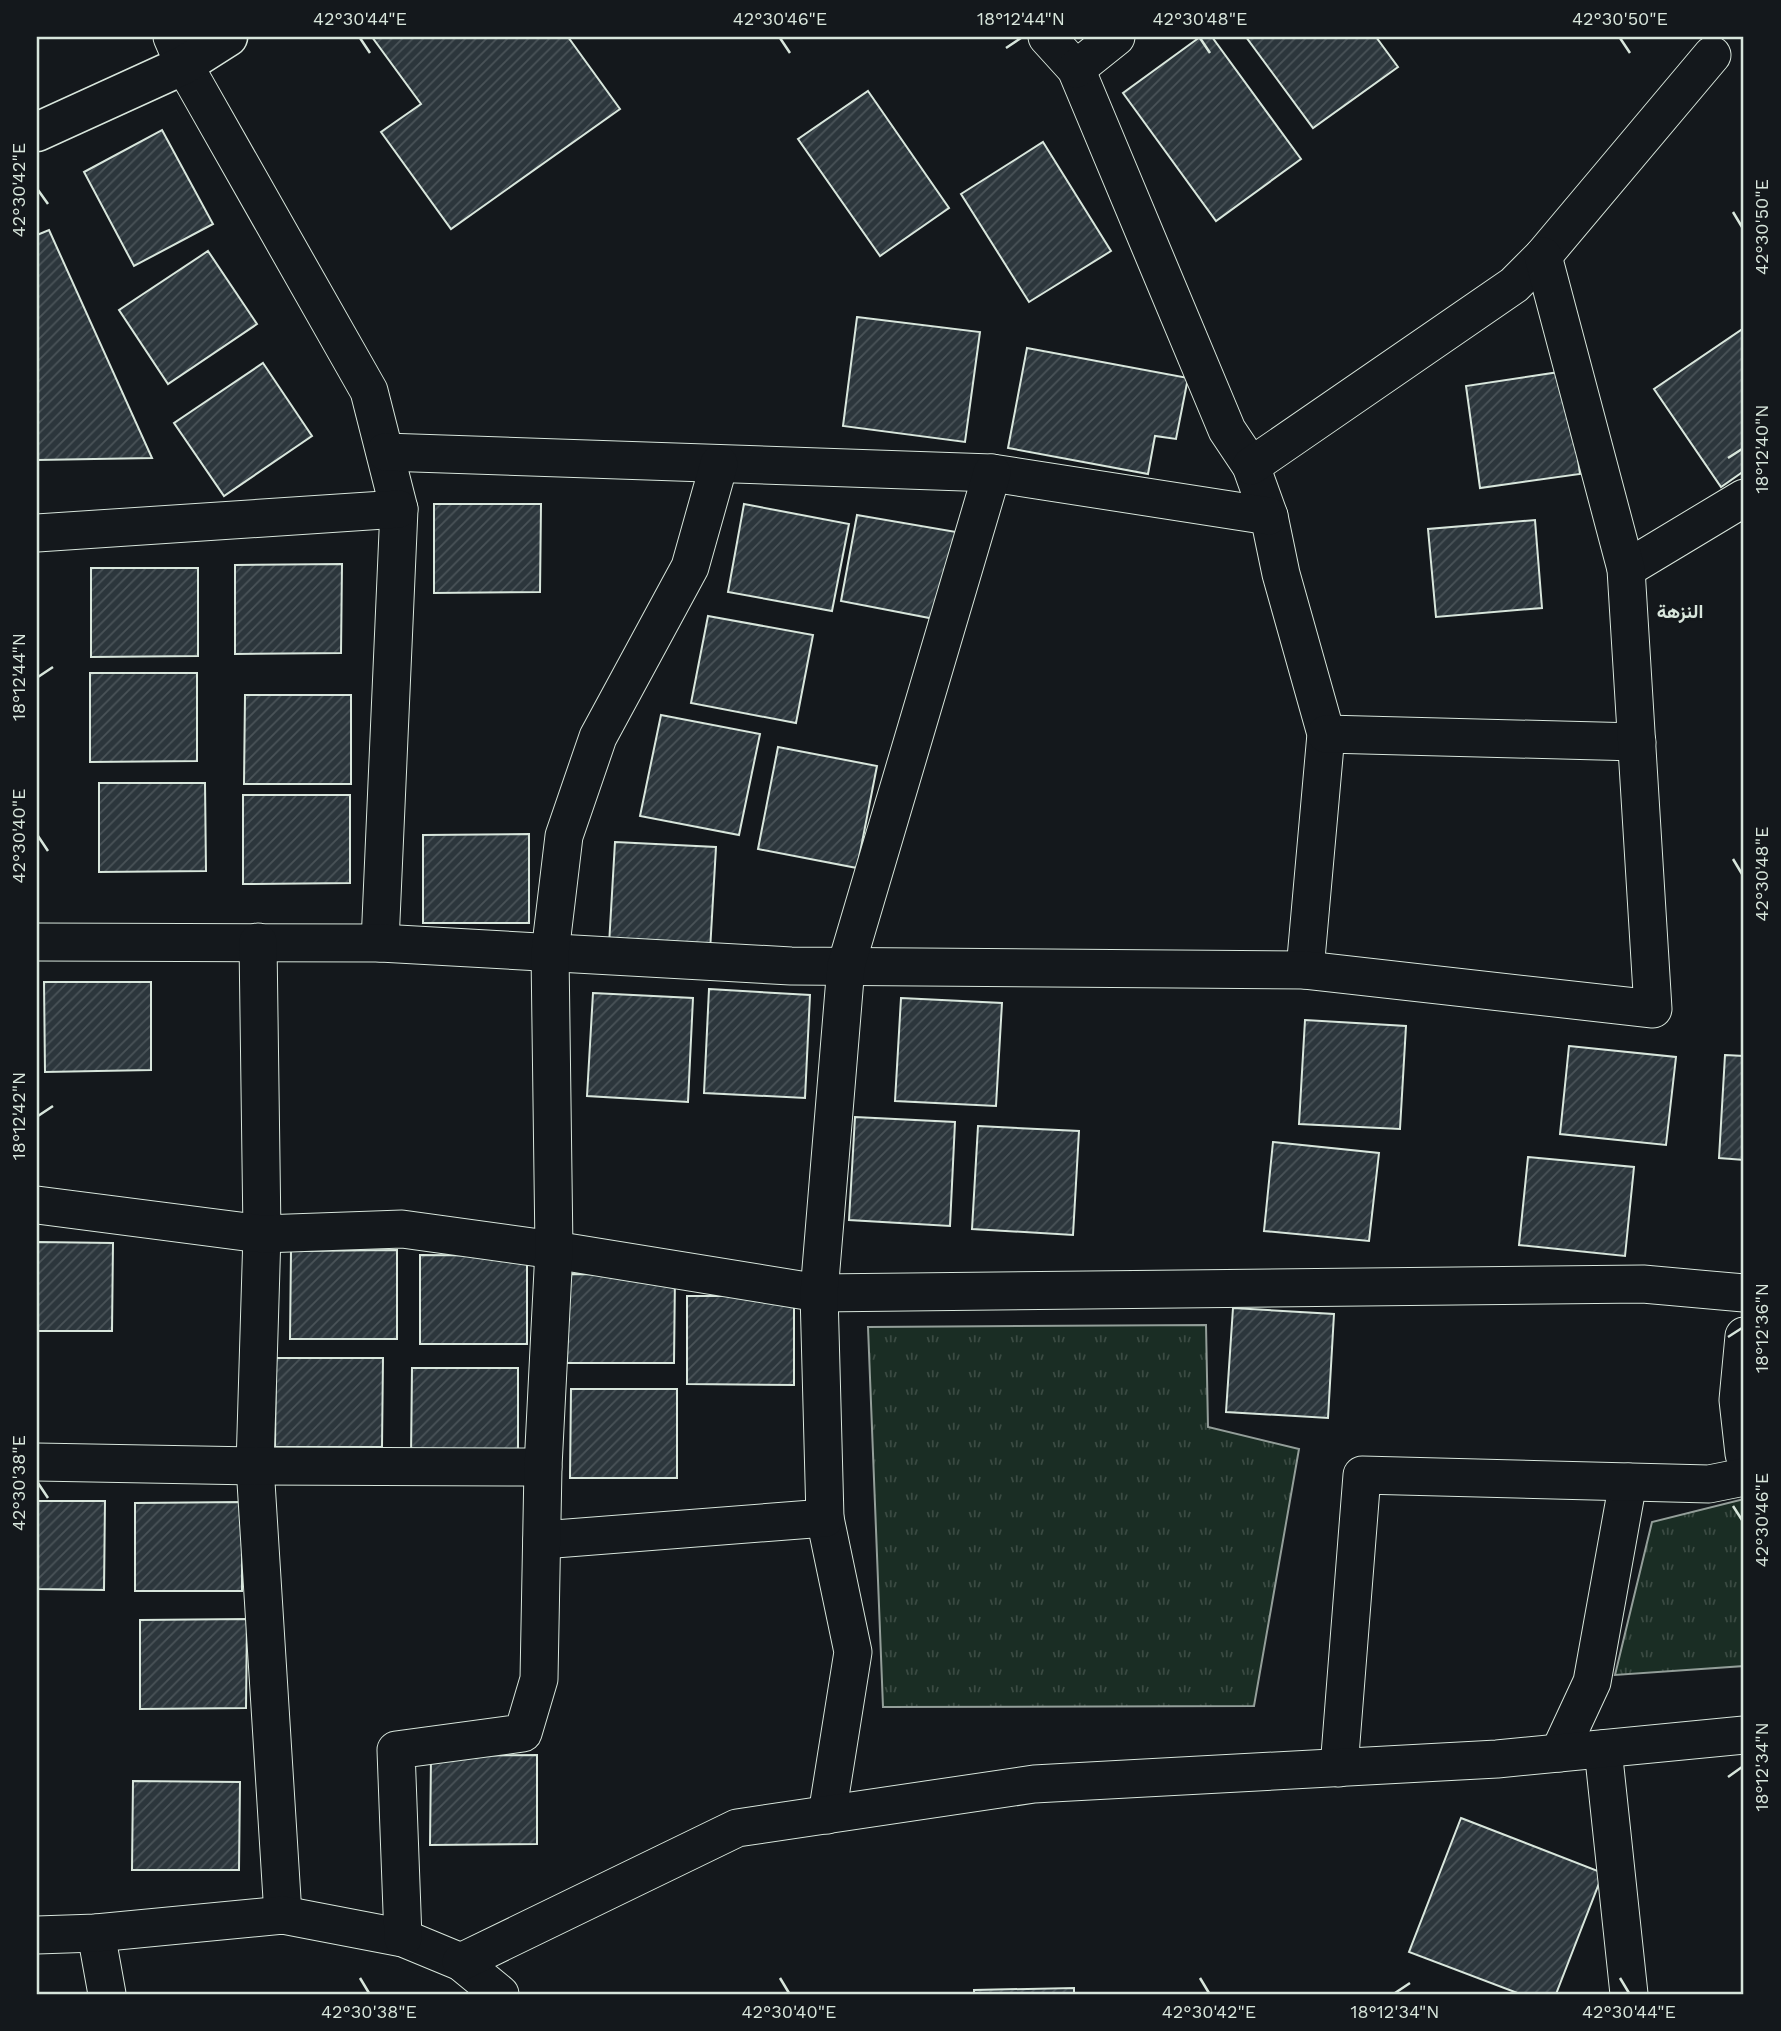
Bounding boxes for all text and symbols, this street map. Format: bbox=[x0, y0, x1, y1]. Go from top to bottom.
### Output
text: 42°30'44"E bbox=[313, 8, 407, 29]
text: 42°30'46"E bbox=[733, 8, 827, 29]
text: 18°12'44"N bbox=[977, 8, 1065, 29]
text: 42°30'48"E bbox=[1153, 8, 1247, 29]
text: 42°30'50"E bbox=[1572, 8, 1668, 29]
text: 42°30'42"E bbox=[8, 143, 29, 237]
text: 42°30'50"E bbox=[1751, 179, 1772, 275]
text: 18°12'40"N bbox=[1751, 404, 1772, 494]
district label: النزهة bbox=[1657, 600, 1703, 624]
text: 18°12'44"N bbox=[8, 633, 29, 721]
text: 42°30'40"E bbox=[8, 789, 29, 883]
text: 42°30'48"E bbox=[1751, 827, 1772, 921]
text: 18°12'42"N bbox=[8, 1072, 29, 1160]
text: 18°12'36"N bbox=[1751, 1283, 1772, 1373]
text: 42°30'38"E bbox=[8, 1435, 29, 1531]
text: 42°30'46"E bbox=[1751, 1473, 1772, 1567]
text: 18°12'34"N bbox=[1751, 1722, 1772, 1812]
text: 42°30'38"E bbox=[321, 2001, 417, 2022]
text: 42°30'40"E bbox=[742, 2001, 836, 2022]
text: 42°30'42"E bbox=[1162, 2001, 1256, 2022]
text: 18°12'34"N bbox=[1350, 2001, 1440, 2022]
text: 42°30'44"E bbox=[1582, 2001, 1676, 2022]

